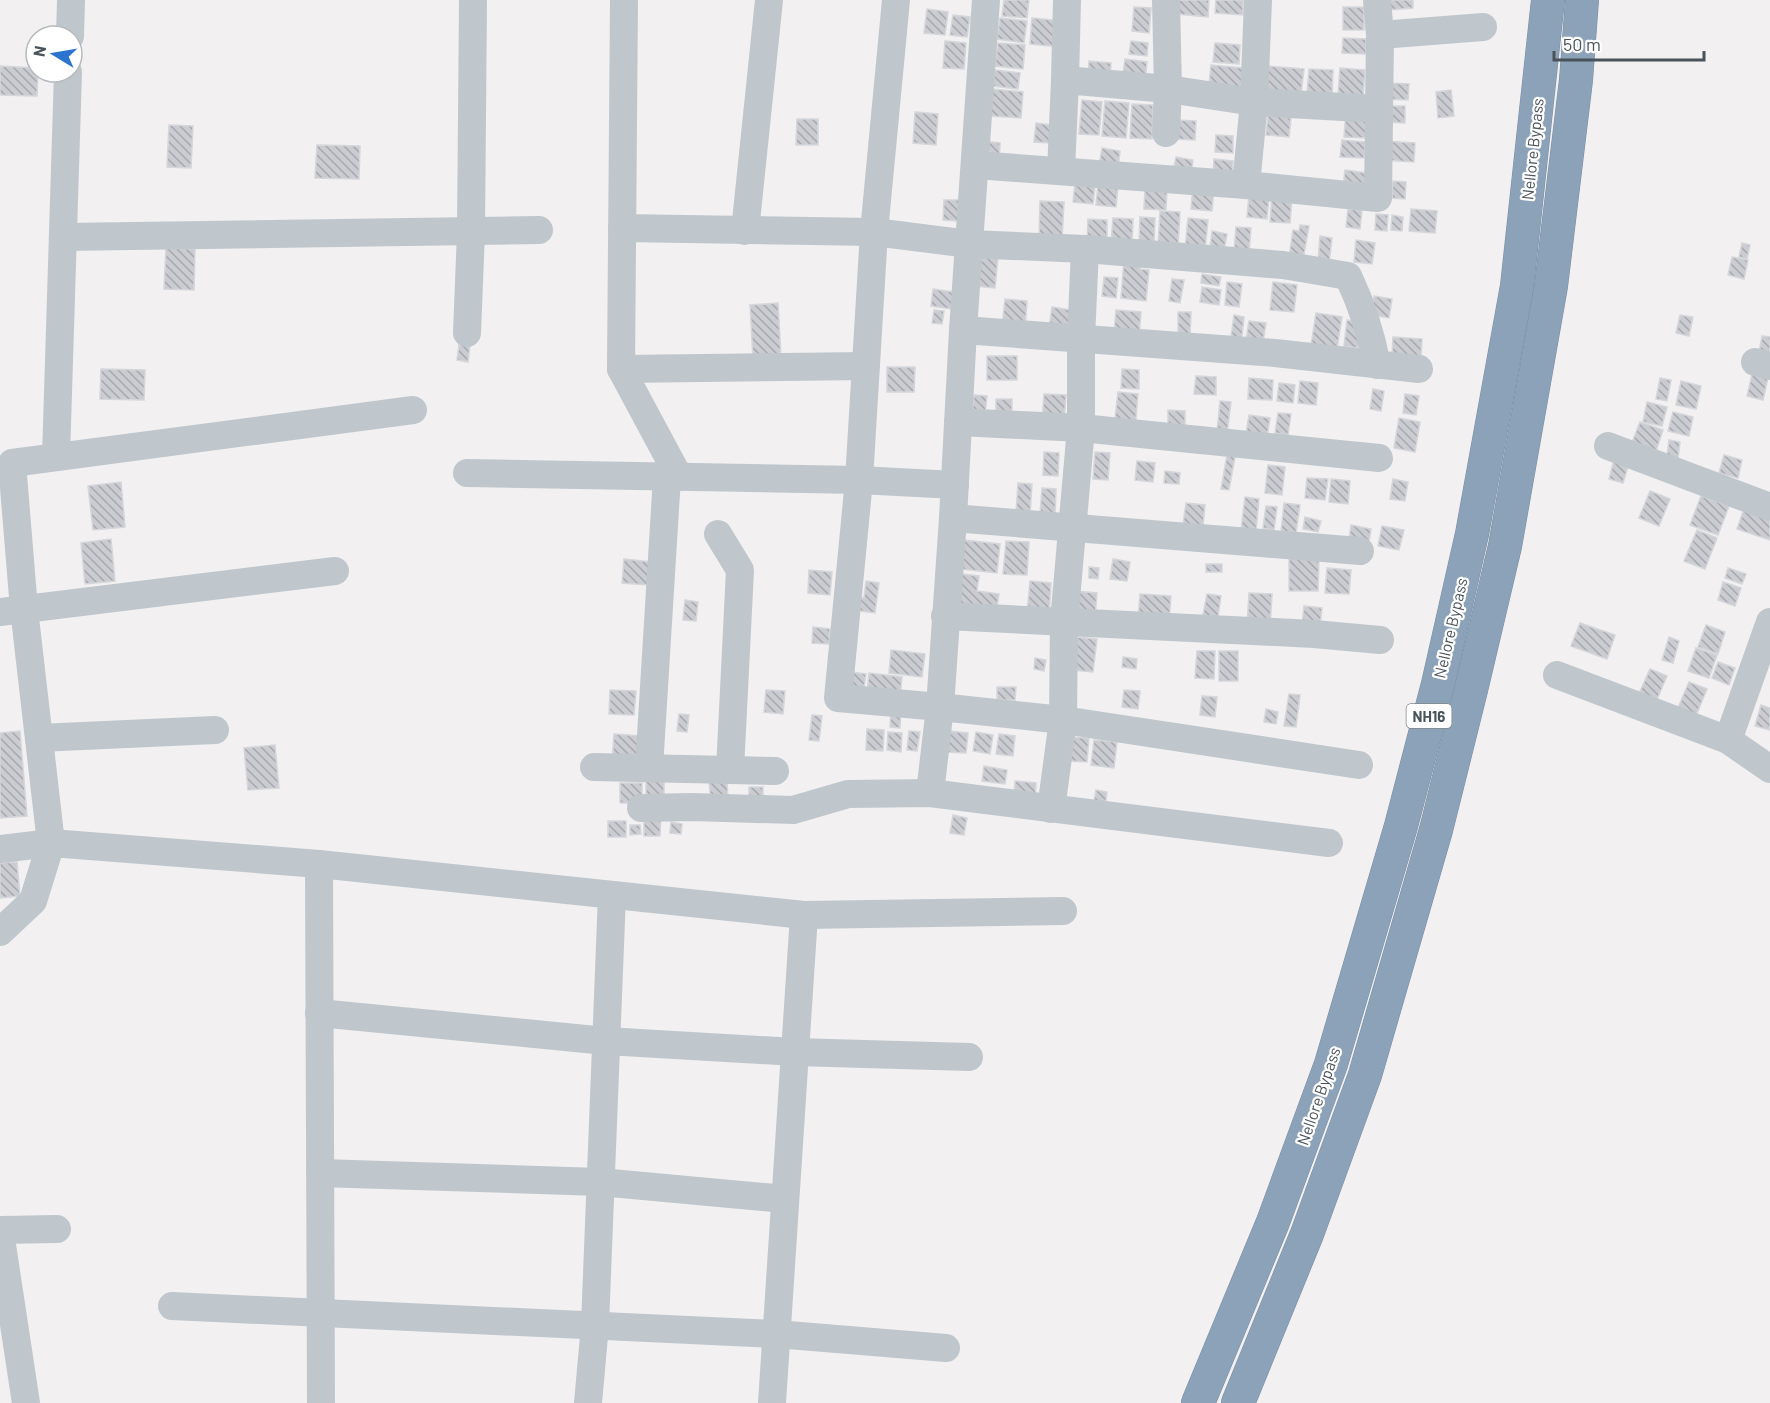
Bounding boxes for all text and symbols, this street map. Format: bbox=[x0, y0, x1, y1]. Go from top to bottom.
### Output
north arrow bbox=[24, 24, 84, 84]
scale bar bbox=[1554, 24, 1704, 62]
text: 50 m bbox=[1563, 33, 1601, 55]
text: N bbox=[28, 44, 49, 58]
street label: Nellore Bypass bbox=[1517, 97, 1547, 201]
street label: Nellore Bypass bbox=[1429, 576, 1471, 680]
road number: NH16 bbox=[1406, 704, 1452, 728]
street label: Nellore Bypass bbox=[1292, 1045, 1344, 1147]

